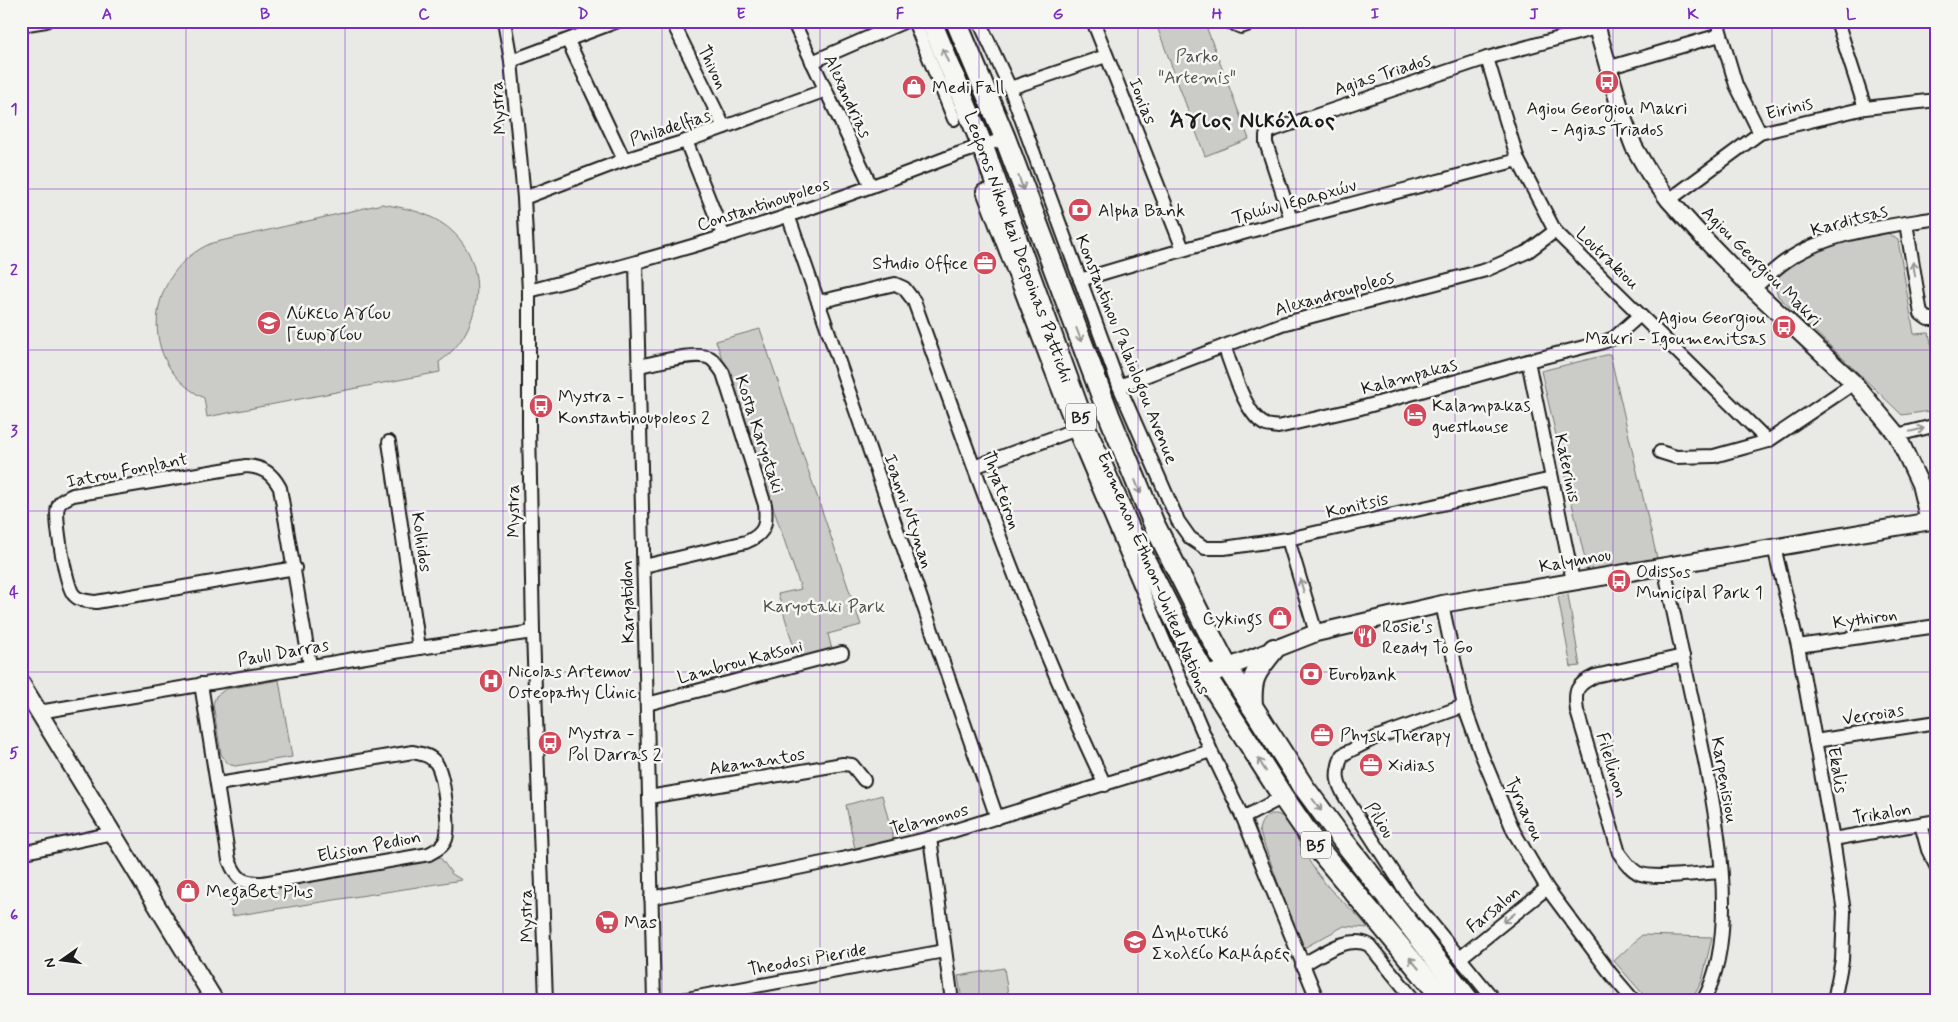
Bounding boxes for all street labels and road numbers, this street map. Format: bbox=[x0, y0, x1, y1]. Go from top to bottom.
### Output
street label: Thivon bbox=[691, 41, 733, 94]
street label: Agias Triados bbox=[1331, 48, 1434, 102]
street label: Alexandrias bbox=[817, 51, 877, 142]
street label: Ionias bbox=[1122, 75, 1162, 128]
street label: Mystra bbox=[485, 80, 513, 136]
street label: Eirinis bbox=[1763, 92, 1815, 126]
street label: Philadelfias bbox=[627, 104, 714, 152]
street label: Leoforos Nikou kai Despoinas Pattichi bbox=[956, 109, 1078, 387]
street label: Constantinoupoleos bbox=[694, 172, 833, 238]
street label: Τριών Ιεραρχών bbox=[1229, 174, 1359, 230]
street label: Karditsas bbox=[1808, 199, 1890, 243]
street label: Agiou Georgiou Makri bbox=[1695, 201, 1827, 333]
street label: Loutrakiou bbox=[1570, 222, 1645, 295]
street label: Konstantinou Palaiologou Avenue bbox=[1067, 231, 1183, 469]
street label: Alexandroupoleos bbox=[1272, 265, 1397, 322]
street label: Kalampakas bbox=[1359, 353, 1460, 401]
street label: Kosta Karyotaki bbox=[729, 372, 790, 497]
road number: B5 bbox=[1066, 404, 1096, 431]
street label: Katerinis bbox=[1548, 432, 1586, 505]
street label: Iatrou Fonplant bbox=[65, 447, 190, 494]
street label: Thyateiron bbox=[976, 448, 1026, 533]
street label: Enomenon Ethnon-United Nations bbox=[1091, 448, 1215, 699]
street label: Ioanni Ntynan bbox=[877, 451, 939, 572]
street label: Mystra bbox=[502, 484, 526, 538]
street label: Konitsis bbox=[1324, 487, 1391, 525]
street label: Kolhidos bbox=[405, 511, 437, 574]
street label: Kalymnou bbox=[1537, 543, 1613, 579]
street label: Karyatidon bbox=[615, 560, 641, 644]
street label: Kythiron bbox=[1832, 603, 1899, 635]
street label: Paull Darras bbox=[236, 633, 331, 673]
street label: Lambrou Katsoni bbox=[675, 634, 806, 690]
street label: Verroias bbox=[1841, 698, 1906, 732]
street label: Filellinon bbox=[1590, 729, 1632, 801]
street label: Karpenisiou bbox=[1705, 735, 1743, 825]
street label: Akamantos bbox=[707, 743, 807, 781]
street label: Ekalis bbox=[1821, 745, 1853, 795]
street label: Tyrnavou bbox=[1499, 773, 1549, 846]
street label: Telamonos bbox=[887, 798, 971, 842]
street label: Piliou bbox=[1359, 798, 1400, 843]
street label: Trikalon bbox=[1851, 798, 1913, 830]
street label: Elision Pedion bbox=[315, 825, 423, 869]
road number: B5 bbox=[1301, 832, 1331, 858]
street label: Farsalon bbox=[1462, 881, 1526, 939]
street label: Mystra bbox=[514, 889, 540, 943]
street label: Theodosi Pieride bbox=[746, 938, 868, 982]

